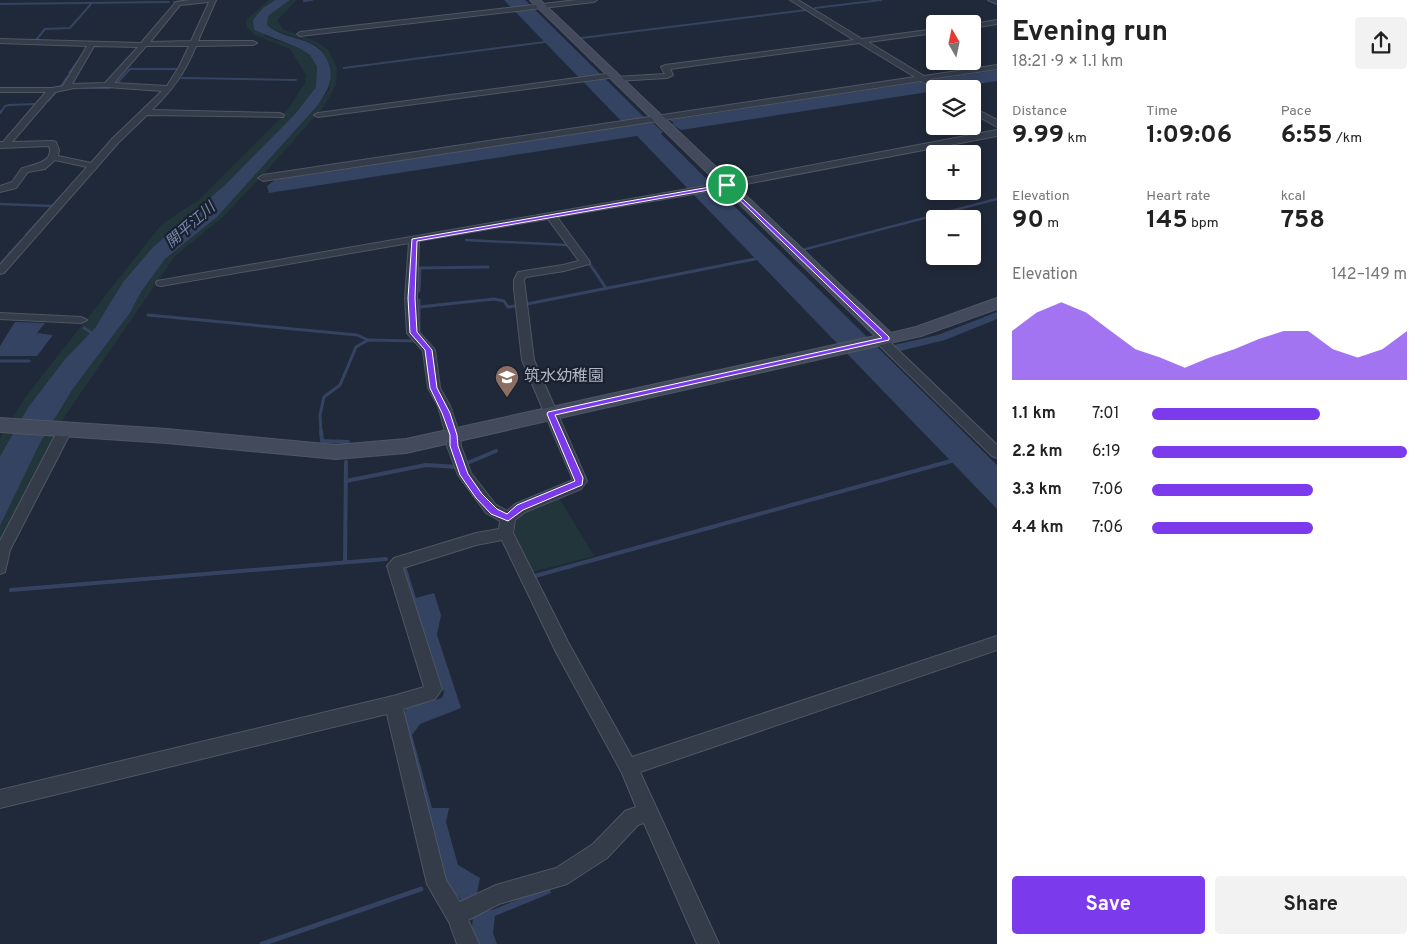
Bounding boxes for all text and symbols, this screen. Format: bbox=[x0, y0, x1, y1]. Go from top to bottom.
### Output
north arrow bbox=[926, 15, 981, 70]
map controls bbox=[926, 15, 981, 265]
text: Evening run bbox=[1012, 15, 1168, 51]
button: share bbox=[1355, 17, 1407, 69]
text: 18:21 · 9 × 1.1 km bbox=[1012, 52, 1123, 72]
button: layers bbox=[926, 80, 981, 135]
text: Distance bbox=[1012, 103, 1067, 120]
text: Time bbox=[1146, 103, 1178, 120]
text: Pace bbox=[1281, 103, 1311, 120]
text: 9.99 bbox=[1012, 120, 1064, 152]
text: 1:09:06 bbox=[1146, 120, 1232, 152]
text: 6:55 bbox=[1281, 120, 1333, 152]
text: km bbox=[1064, 130, 1087, 147]
text: /km bbox=[1333, 130, 1362, 147]
button: + bbox=[926, 145, 981, 200]
pin bbox=[706, 164, 748, 206]
icon: arrive bbox=[713, 171, 741, 199]
text: Elevation bbox=[1012, 188, 1070, 205]
text: Heart rate bbox=[1146, 188, 1210, 205]
text: kcal bbox=[1281, 188, 1306, 205]
water label: 開平江川 bbox=[162, 198, 221, 253]
text: 90 bbox=[1012, 205, 1044, 237]
text: 145 bbox=[1146, 205, 1188, 237]
text: 758 bbox=[1281, 205, 1325, 237]
button: − bbox=[926, 210, 981, 265]
text: m bbox=[1044, 215, 1059, 232]
text: bpm bbox=[1188, 215, 1219, 232]
text: Elevation bbox=[1012, 265, 1078, 285]
text: 142–149 m bbox=[1331, 265, 1407, 285]
school or university icon: 筑水幼稚園 bbox=[494, 364, 520, 398]
place label: 筑水幼稚園 bbox=[524, 367, 604, 387]
text: 1.1 km bbox=[1012, 404, 1056, 424]
text: 7:01 bbox=[1092, 404, 1120, 424]
text: 2.2 km bbox=[1012, 442, 1062, 462]
text: 6:19 bbox=[1092, 442, 1121, 462]
text: 3.3 km bbox=[1012, 480, 1062, 500]
text: 7:06 bbox=[1092, 480, 1123, 500]
text: 4.4 km bbox=[1012, 518, 1063, 538]
text: 7:06 bbox=[1092, 518, 1123, 538]
button: Save bbox=[1012, 876, 1205, 934]
button: Share bbox=[1215, 876, 1407, 934]

